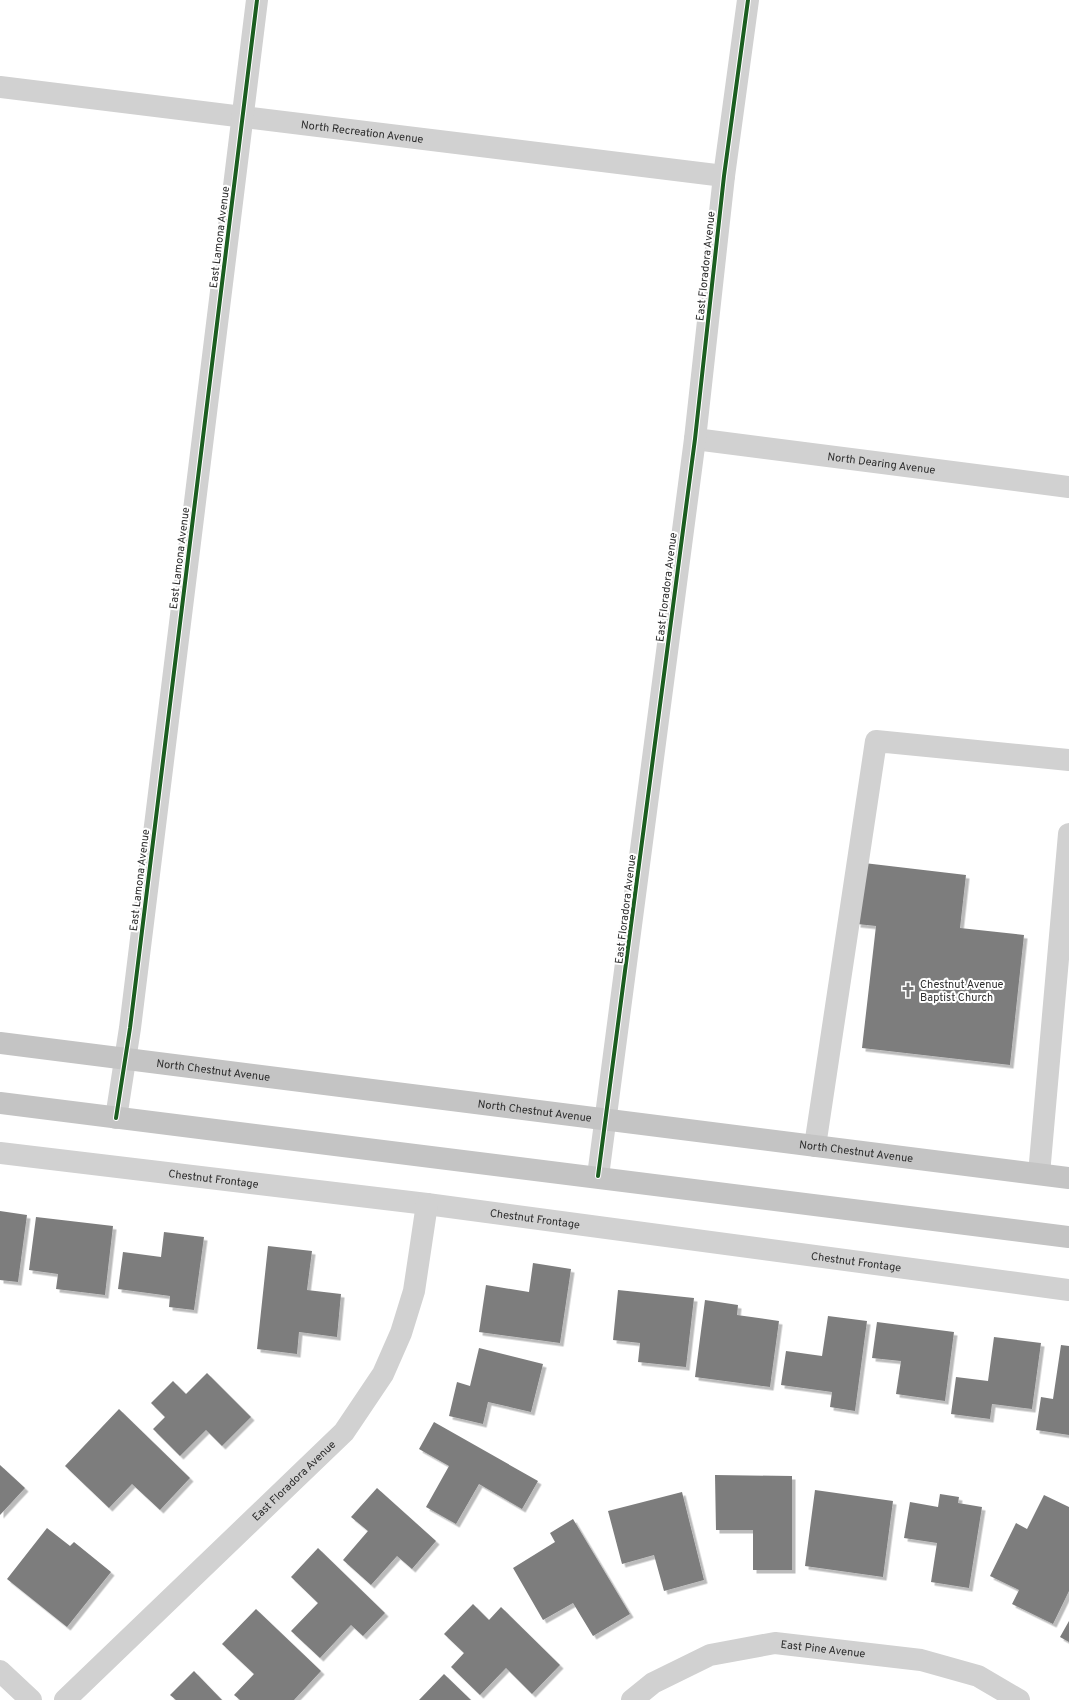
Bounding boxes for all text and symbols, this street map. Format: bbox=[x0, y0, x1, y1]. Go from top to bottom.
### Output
street label: North Recreation Avenue bbox=[300, 118, 424, 147]
street label: East Lamona Avenue bbox=[207, 185, 233, 289]
street label: East Floradora Avenue bbox=[693, 210, 719, 322]
street label: North Dearing Avenue bbox=[826, 450, 936, 478]
street label: East Lamona Avenue bbox=[167, 506, 193, 610]
street label: East Floradora Avenue bbox=[653, 531, 681, 643]
street label: East Lamona Avenue bbox=[127, 828, 153, 932]
street label: East Floradora Avenue bbox=[612, 853, 640, 965]
place label: Chestnut Avenue Baptist Church bbox=[920, 978, 1004, 1005]
church icon: Chestnut Avenue Baptist Church bbox=[899, 981, 917, 999]
street label: North Chestnut Avenue bbox=[155, 1057, 271, 1085]
street label: North Chestnut Avenue bbox=[477, 1097, 592, 1126]
street label: North Chestnut Avenue bbox=[798, 1138, 914, 1166]
street label: Chestnut Frontage bbox=[167, 1167, 259, 1192]
street label: Chestnut Frontage bbox=[489, 1206, 581, 1232]
street label: Chestnut Frontage bbox=[810, 1250, 902, 1275]
street label: East Floradora Avenue bbox=[250, 1438, 339, 1524]
street label: East Pine Avenue bbox=[780, 1638, 866, 1661]

